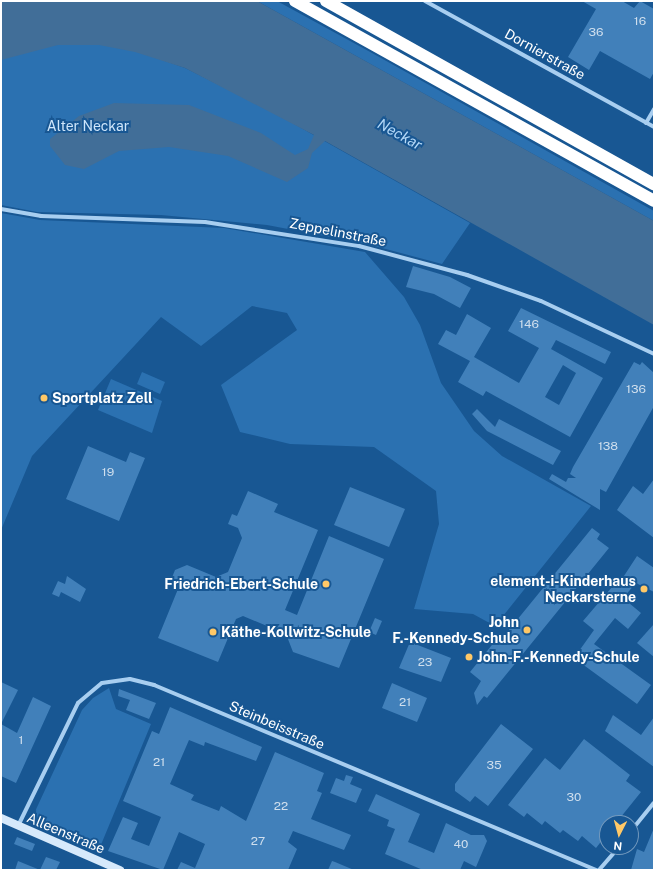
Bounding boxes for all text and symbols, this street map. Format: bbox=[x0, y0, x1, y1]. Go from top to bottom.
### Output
house number: 16 bbox=[634, 15, 646, 29]
street label: Dornierstraße bbox=[502, 25, 588, 83]
house number: 36 bbox=[589, 26, 603, 40]
water label: Neckar bbox=[374, 114, 426, 154]
park label: Alter Neckar bbox=[47, 118, 129, 134]
street label: Zeppelinstraße bbox=[288, 214, 388, 250]
house number: 146 bbox=[519, 318, 539, 332]
house number: 136 bbox=[626, 383, 646, 397]
place label: Sportplatz Zell bbox=[52, 390, 153, 406]
marker: Sportplatz Zell bbox=[39, 393, 49, 403]
house number: 138 bbox=[598, 440, 618, 454]
house number: 19 bbox=[102, 466, 114, 480]
place label: element-i-Kinderhaus Neckarsterne bbox=[490, 573, 636, 606]
place label: Friedrich-Ebert-Schule bbox=[164, 576, 318, 592]
marker: Friedrich-Ebert-Schule bbox=[321, 579, 331, 589]
marker: element-i-Kinderhaus Neckarsterne bbox=[639, 584, 649, 594]
place label: John F.-Kennedy-Schule bbox=[392, 614, 519, 646]
place label: Käthe-Kollwitz-Schule bbox=[221, 624, 371, 640]
marker: John F.-Kennedy-Schule bbox=[522, 625, 532, 635]
marker: Käthe-Kollwitz-Schule bbox=[208, 627, 218, 637]
place label: John-F.-Kennedy-Schule bbox=[477, 649, 640, 665]
marker: John-F.-Kennedy-Schule bbox=[464, 652, 474, 662]
house number: 23 bbox=[418, 656, 432, 670]
house number: 21 bbox=[399, 696, 411, 710]
street label: Steinbeisstraße bbox=[227, 697, 327, 753]
house number: 1 bbox=[19, 734, 23, 748]
house number: 21 bbox=[153, 756, 165, 770]
house number: 35 bbox=[486, 759, 502, 773]
house number: 30 bbox=[567, 791, 581, 805]
house number: 22 bbox=[274, 800, 288, 814]
street label: Alleenstraße bbox=[24, 809, 108, 857]
north arrow bbox=[599, 815, 639, 855]
house number: 27 bbox=[251, 835, 265, 849]
house number: 40 bbox=[454, 838, 468, 852]
text: N bbox=[613, 840, 623, 852]

